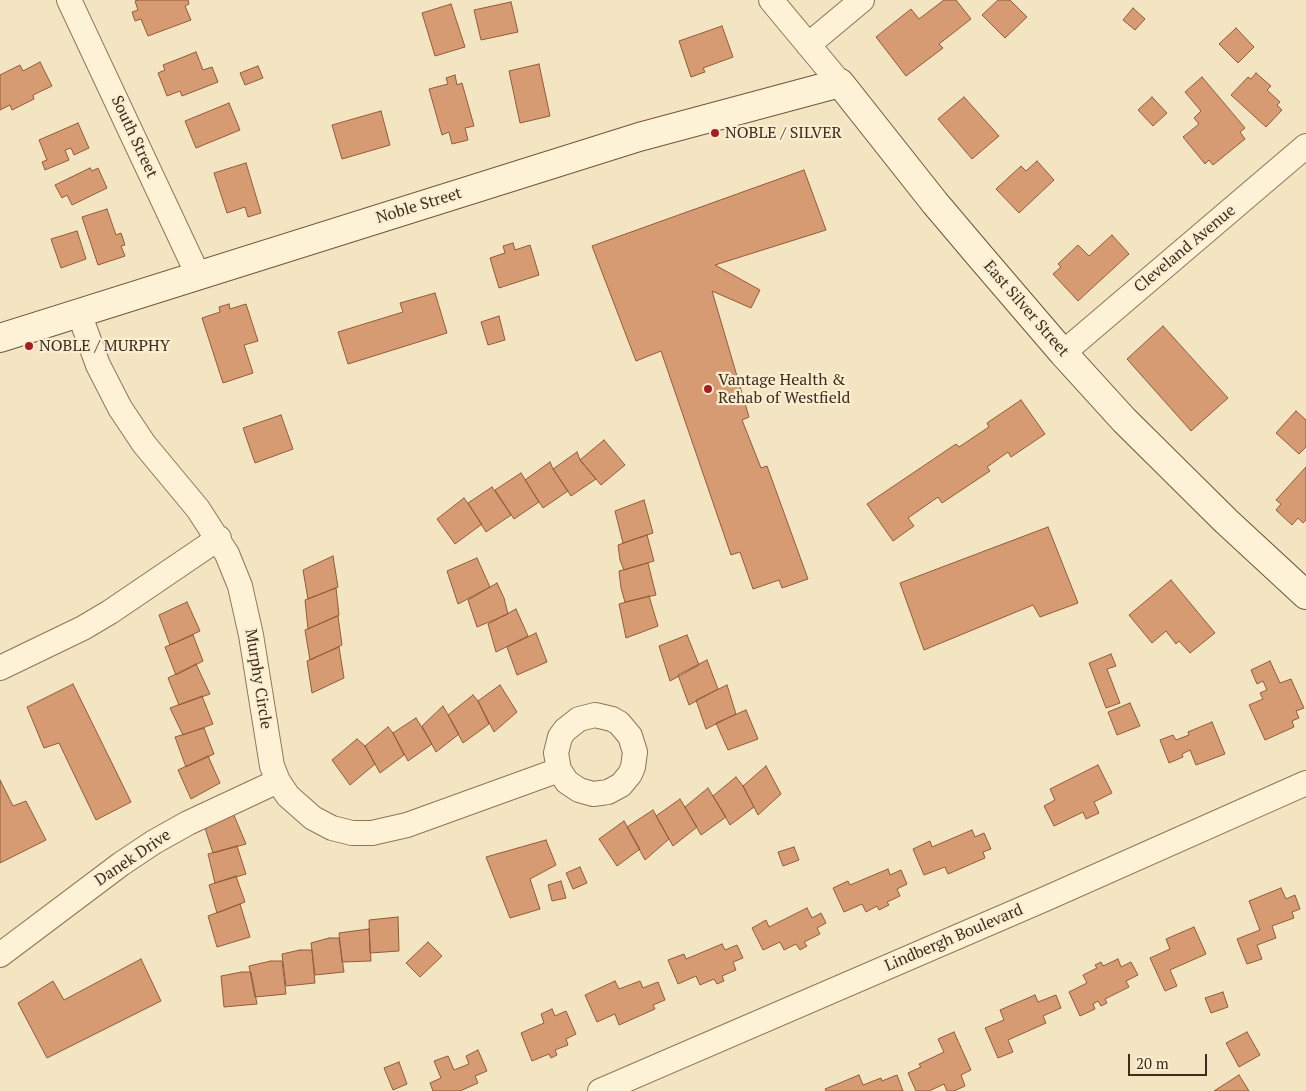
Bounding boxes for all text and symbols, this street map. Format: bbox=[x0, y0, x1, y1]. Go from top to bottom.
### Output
street label: South Street bbox=[107, 93, 161, 181]
place label: NOBLE / SILVER bbox=[725, 123, 842, 143]
marker: NOBLE / SILVER bbox=[709, 127, 721, 139]
street label: Noble Street bbox=[374, 184, 464, 228]
street label: Cleveland Avenue bbox=[1130, 201, 1240, 297]
street label: East Silver Street bbox=[979, 257, 1073, 361]
place label: NOBLE / MURPHY bbox=[39, 336, 170, 356]
marker: NOBLE / MURPHY bbox=[23, 340, 35, 352]
place label: Vantage Health & Rehab of Westfield bbox=[718, 370, 850, 408]
marker: Vantage Health & Rehab of Westfield bbox=[702, 383, 714, 395]
street label: Murphy Circle bbox=[241, 628, 275, 730]
street label: Danek Drive bbox=[91, 826, 175, 890]
street label: Lindbergh Boulevard bbox=[882, 900, 1026, 976]
scale bar bbox=[1131, 1044, 1210, 1076]
text: 20 m bbox=[1136, 1053, 1169, 1073]

